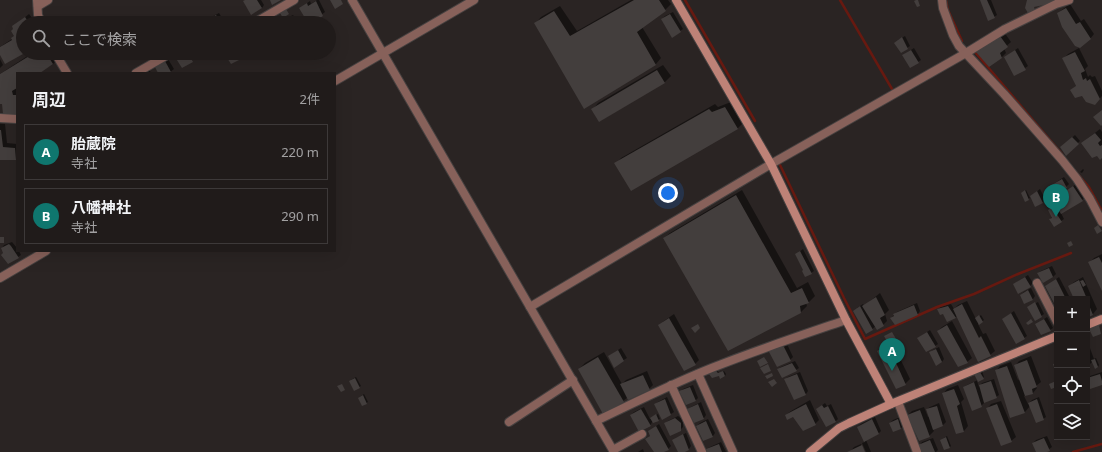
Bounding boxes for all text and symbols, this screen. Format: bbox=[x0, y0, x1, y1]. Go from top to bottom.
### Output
search box bbox=[16, 16, 336, 60]
icon: search bbox=[30, 27, 52, 49]
text: ここで検索 bbox=[62, 29, 137, 49]
text: 周辺 bbox=[32, 88, 66, 111]
text: 2件 bbox=[300, 90, 320, 108]
text: 胎蔵院 bbox=[71, 133, 116, 153]
text: A bbox=[42, 143, 51, 161]
text: 220 m bbox=[281, 143, 319, 161]
text: 寺社 bbox=[71, 154, 97, 172]
your location bbox=[658, 183, 678, 203]
pin: B bbox=[1043, 184, 1069, 217]
text: 八幡神社 bbox=[71, 197, 131, 217]
text: B bbox=[42, 207, 50, 225]
text: 290 m bbox=[281, 207, 319, 225]
text: 寺社 bbox=[71, 218, 97, 236]
map controls bbox=[1054, 296, 1090, 440]
button: + bbox=[1054, 296, 1090, 332]
button: − bbox=[1054, 332, 1090, 368]
pin: A bbox=[879, 338, 905, 371]
button: locate bbox=[1054, 368, 1090, 404]
button: layers bbox=[1054, 404, 1090, 440]

